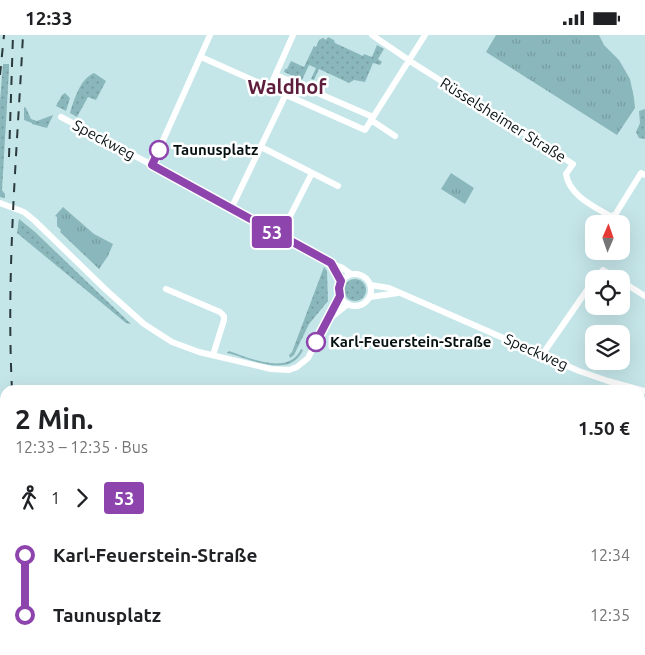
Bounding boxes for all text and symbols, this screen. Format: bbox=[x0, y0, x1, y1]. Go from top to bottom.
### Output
text: 12:33 bbox=[25, 7, 73, 29]
street label: Rüsselsheimer Straße bbox=[437, 74, 569, 165]
district label: Waldhof bbox=[247, 75, 327, 98]
street label: Speckweg bbox=[70, 116, 138, 163]
marker: Taunusplatz bbox=[149, 140, 169, 160]
place label: Taunusplatz bbox=[173, 141, 258, 158]
north arrow bbox=[585, 215, 630, 260]
map controls bbox=[585, 215, 630, 370]
line badge: 53 bbox=[250, 216, 294, 248]
text: 53 bbox=[262, 222, 282, 242]
button: locate bbox=[585, 270, 630, 315]
button: layers bbox=[585, 325, 630, 370]
street label: Speckweg bbox=[502, 330, 571, 373]
marker: Karl-Feuerstein-Straße bbox=[306, 332, 326, 352]
place label: Karl-Feuerstein-Straße bbox=[330, 333, 491, 350]
text: 2 Min. bbox=[15, 403, 93, 434]
text: 1.50 € bbox=[578, 417, 630, 439]
text: 12:33 – 12:35 · Bus bbox=[15, 438, 148, 456]
icon: walk bbox=[15, 484, 43, 512]
icon: forward bbox=[68, 484, 96, 512]
text: 53 bbox=[114, 488, 134, 508]
text: 1 bbox=[51, 489, 60, 507]
text: Karl-Feuerstein-Straße bbox=[53, 544, 258, 566]
text: 12:34 bbox=[590, 546, 630, 564]
text: Taunusplatz bbox=[53, 604, 161, 626]
text: 12:35 bbox=[590, 606, 630, 624]

